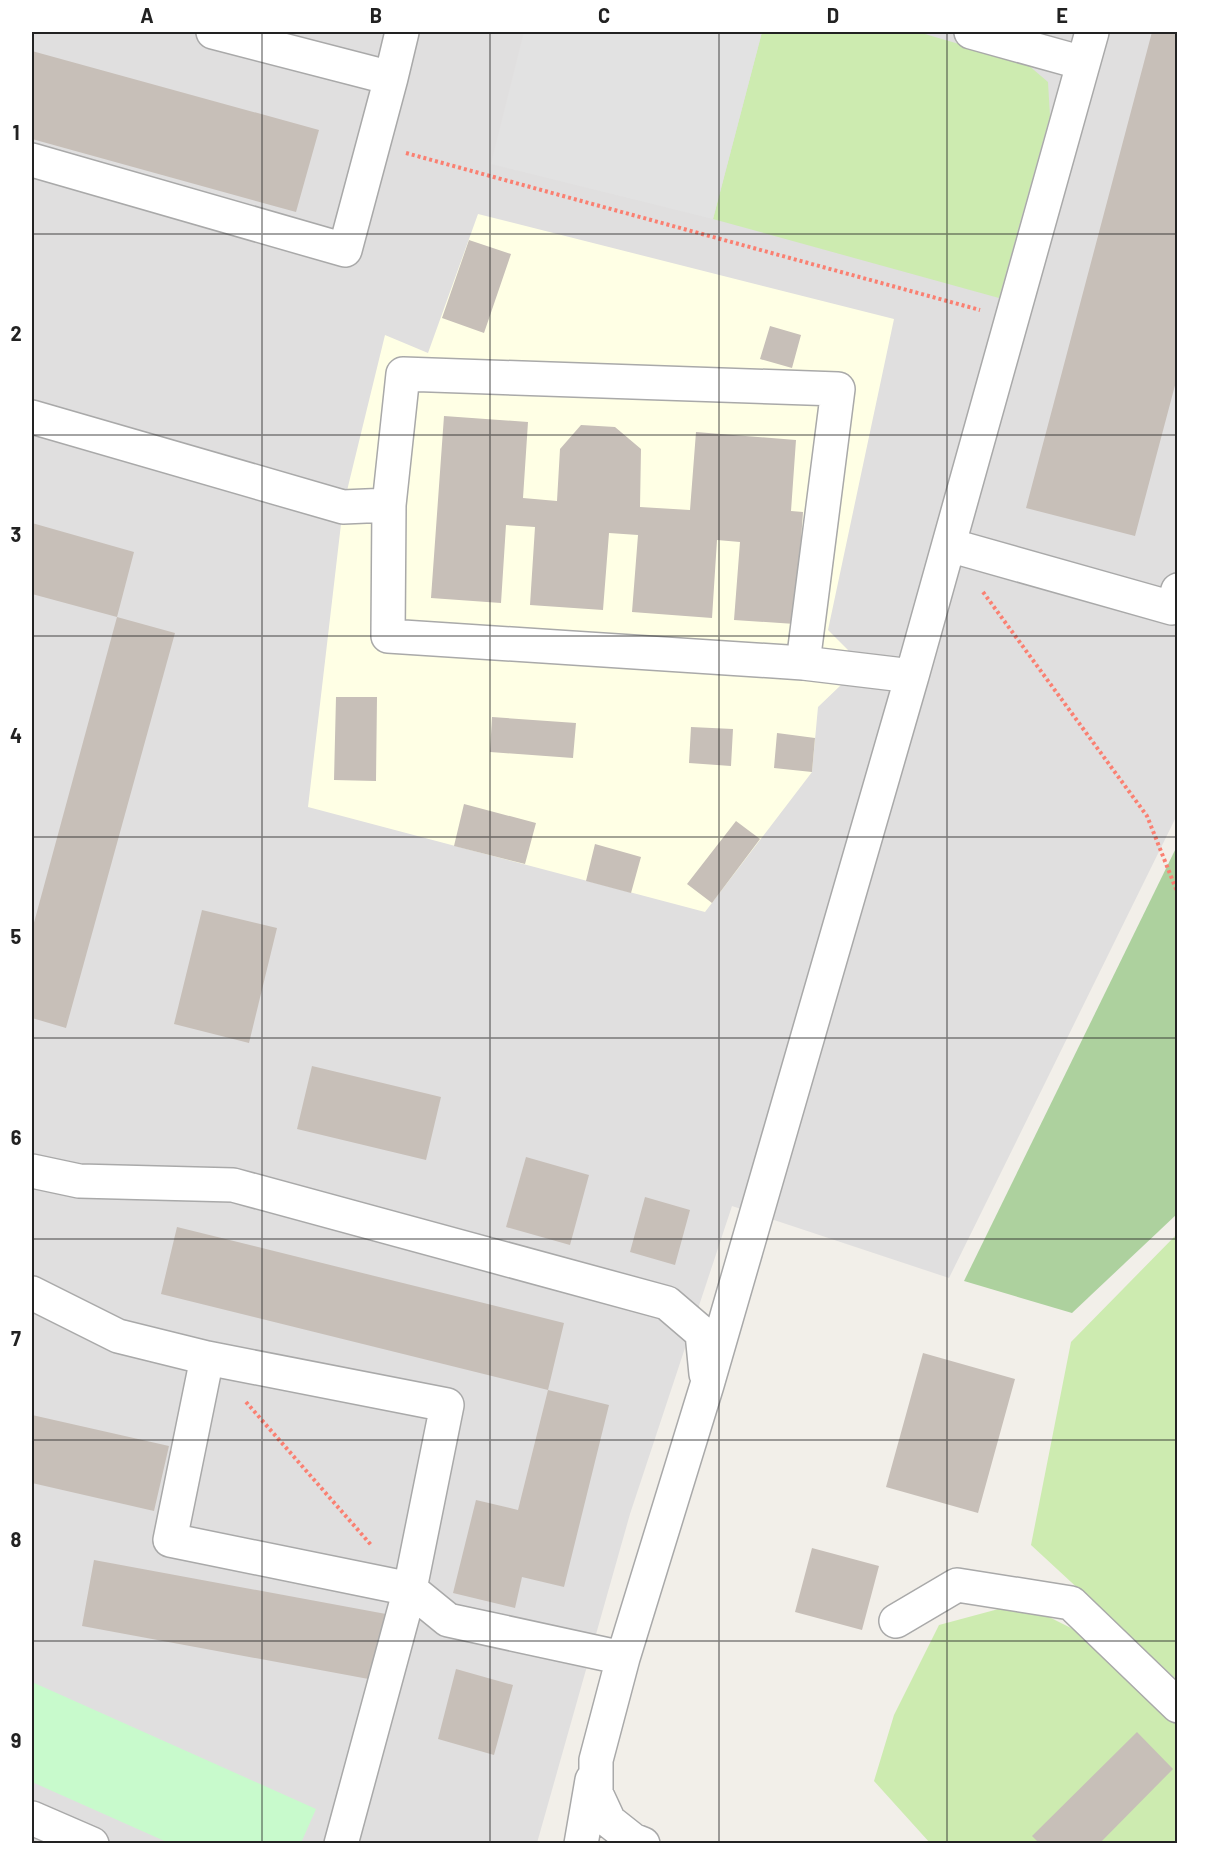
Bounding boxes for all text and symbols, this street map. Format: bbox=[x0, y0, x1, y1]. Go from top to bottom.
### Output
text: A bbox=[140, 3, 154, 27]
text: B bbox=[370, 3, 382, 27]
text: C bbox=[598, 3, 610, 27]
text: D bbox=[827, 3, 839, 27]
text: E bbox=[1056, 3, 1068, 27]
text: 1 bbox=[12, 120, 20, 144]
text: 2 bbox=[10, 321, 22, 345]
text: 3 bbox=[11, 522, 21, 546]
text: 4 bbox=[10, 723, 22, 747]
text: 5 bbox=[11, 924, 22, 948]
text: 6 bbox=[11, 1125, 22, 1149]
text: 7 bbox=[11, 1326, 21, 1350]
text: 8 bbox=[11, 1527, 22, 1551]
text: 9 bbox=[11, 1728, 21, 1752]

